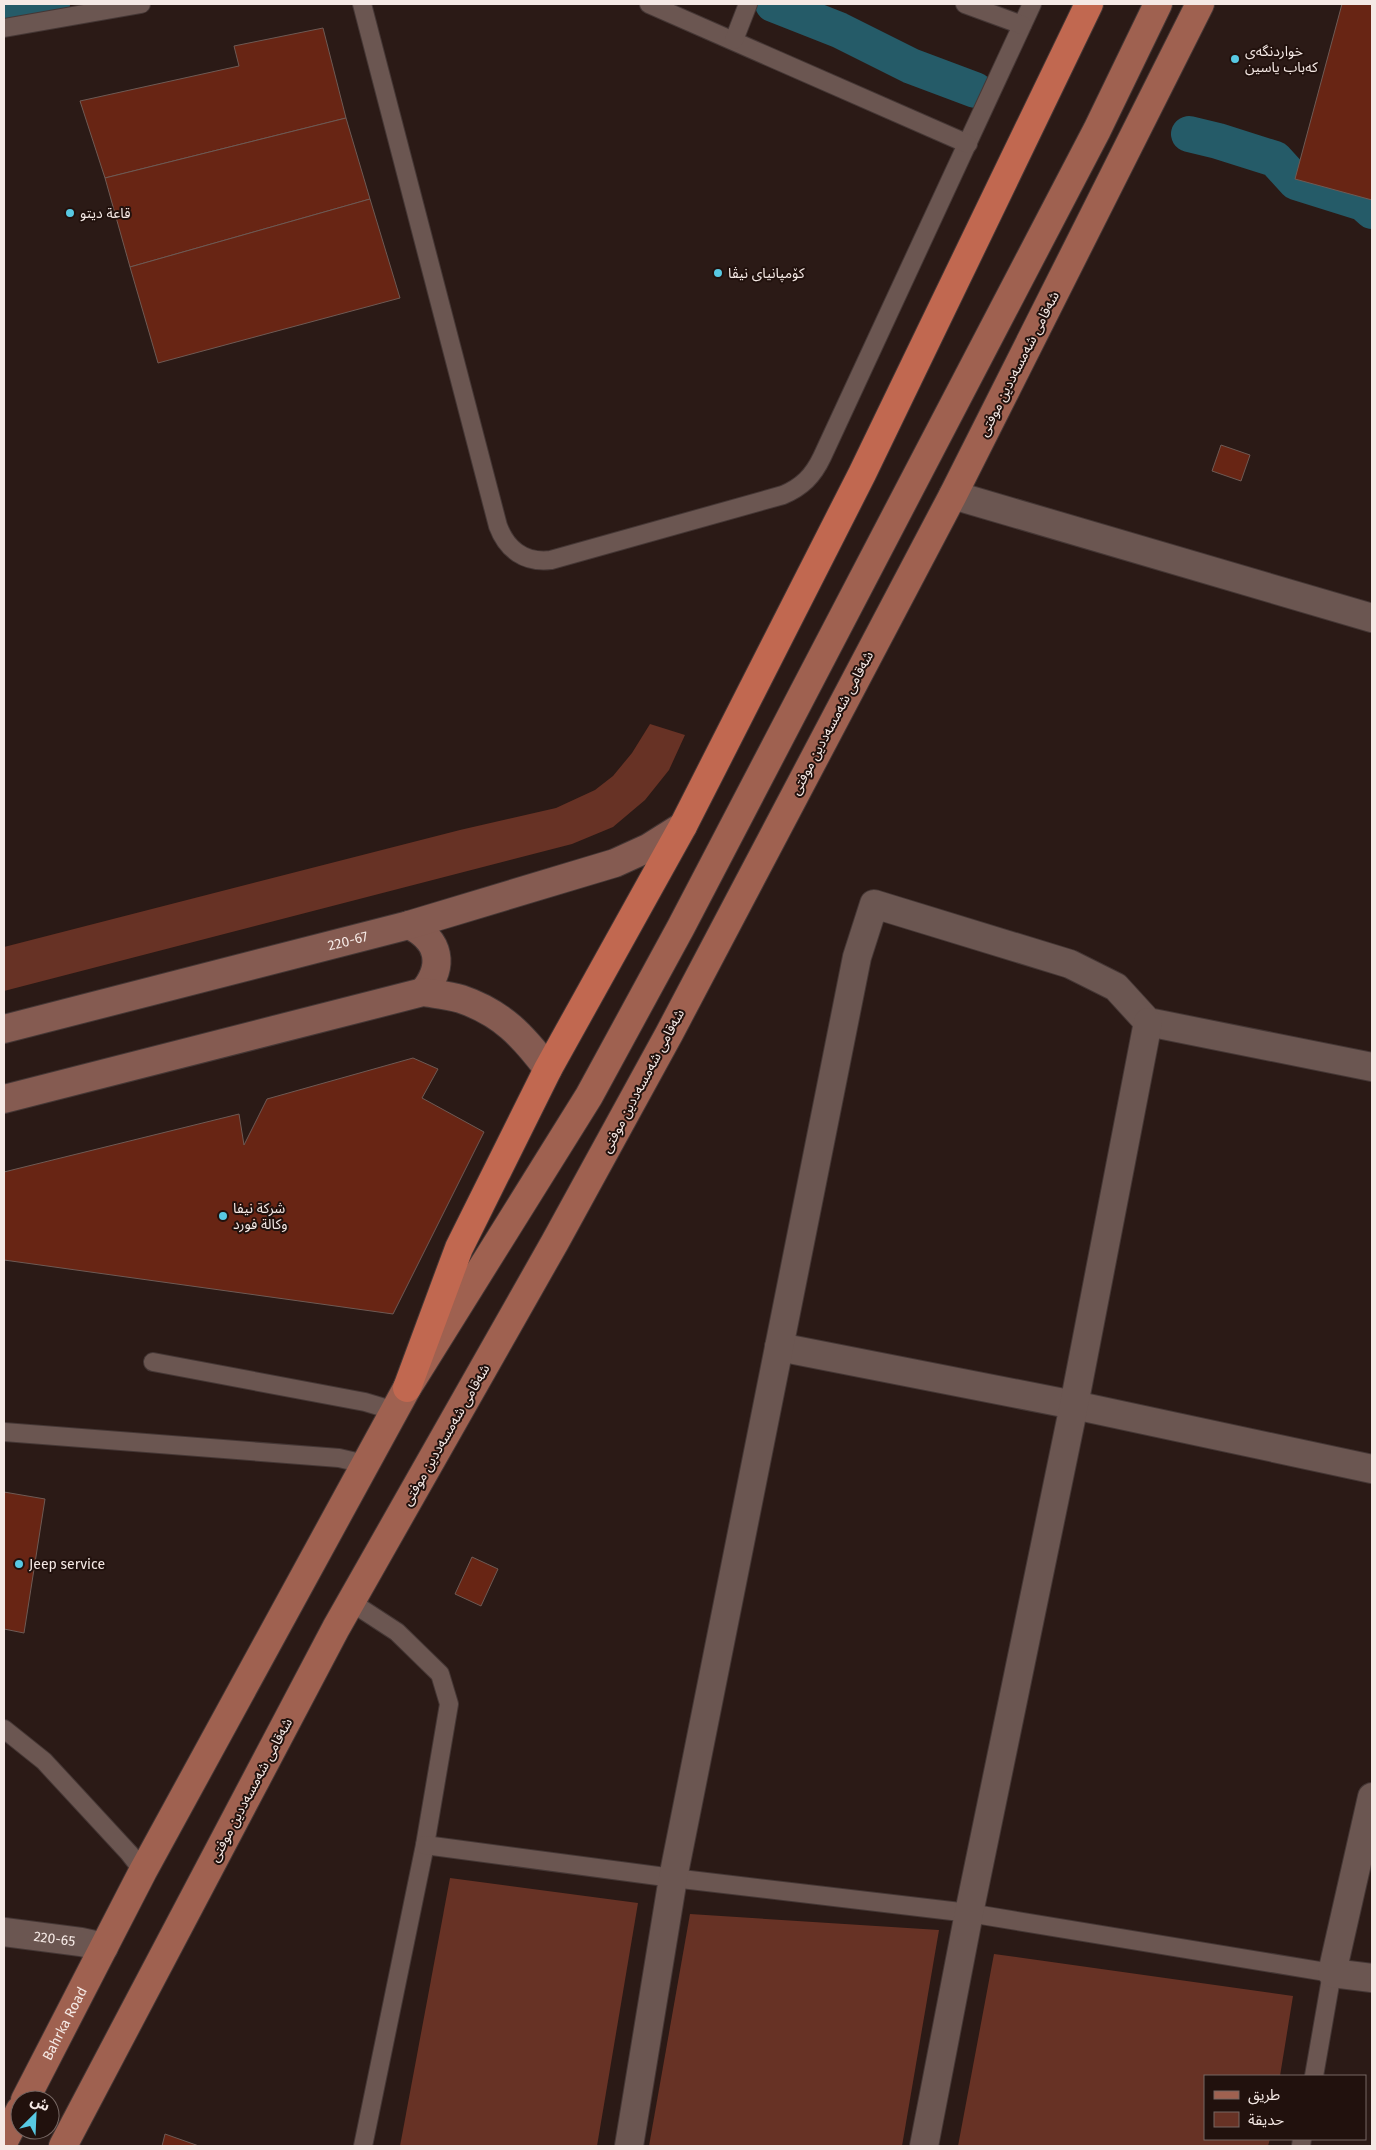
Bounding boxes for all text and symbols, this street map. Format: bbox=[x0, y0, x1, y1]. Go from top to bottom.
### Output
place label: خواردنگەی کەباب یاسین bbox=[1245, 43, 1318, 76]
marker: خواردنگەی کەباب یاسین bbox=[1229, 53, 1241, 65]
place label: قاعة ديتو bbox=[80, 205, 131, 222]
marker: قاعة ديتو bbox=[64, 207, 76, 219]
place label: کۆمپانیای نیڤا bbox=[728, 265, 805, 283]
marker: کۆمپانیای نیڤا bbox=[712, 267, 724, 279]
street label: شەقامی شەمسەددین موفتی bbox=[975, 289, 1063, 439]
street label: شەقامی شەمسەددین موفتی bbox=[787, 648, 877, 798]
street label: 220-67 bbox=[326, 927, 370, 954]
street label: شەقامی شەمسەددین موفتی bbox=[598, 1006, 688, 1156]
place label: شركة نيفا وكالة فورد bbox=[233, 1200, 288, 1233]
marker: شركة نيفا وكالة فورد bbox=[217, 1210, 229, 1222]
street label: شەقامی شەمسەددین موفتی bbox=[399, 1361, 494, 1509]
place label: Jeep service bbox=[29, 1556, 105, 1573]
marker: Jeep service bbox=[13, 1558, 25, 1570]
street label: شەقامی شەمسەددین موفتی bbox=[206, 1715, 296, 1865]
street label: 220-65 bbox=[33, 1927, 76, 1950]
street label: Bahrka Road bbox=[38, 1984, 90, 2063]
legend bbox=[1204, 2075, 1366, 2140]
text: طريق bbox=[1248, 2086, 1280, 2105]
north arrow bbox=[10, 2090, 60, 2140]
text: ش bbox=[28, 2092, 52, 2115]
text: حديقة bbox=[1248, 2111, 1284, 2129]

